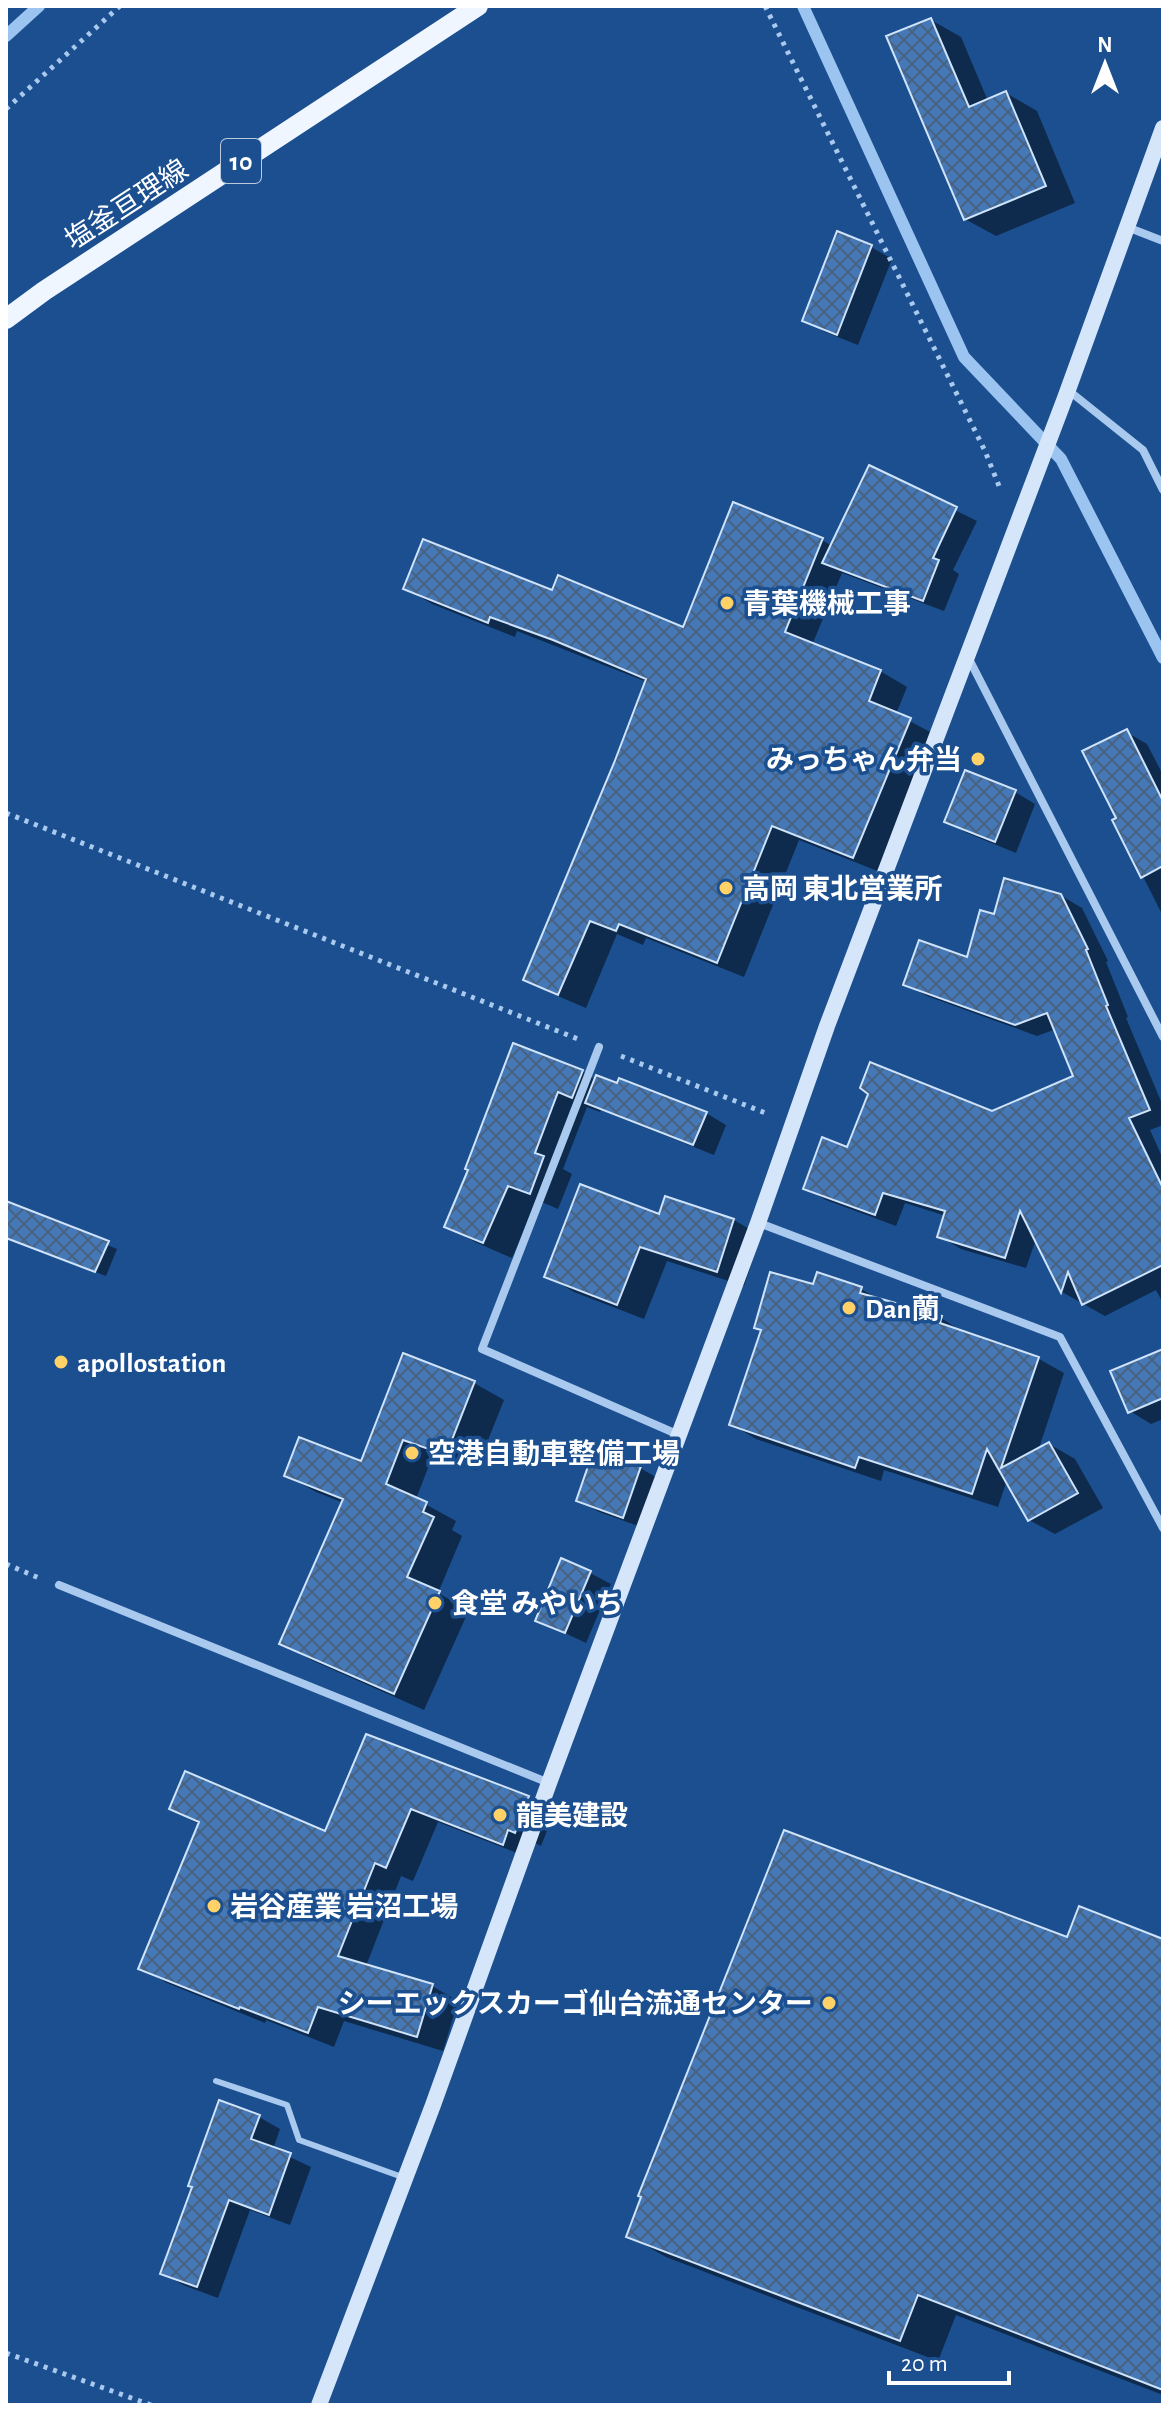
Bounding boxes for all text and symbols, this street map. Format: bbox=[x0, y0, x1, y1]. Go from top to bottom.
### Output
north arrow bbox=[1065, 24, 1145, 104]
text: N bbox=[1097, 34, 1113, 56]
road number: 10 bbox=[221, 139, 261, 183]
street label: 塩釜亘理線 bbox=[60, 154, 193, 256]
place label: 青葉機械工事 bbox=[743, 589, 911, 619]
marker: 青葉機械工事 bbox=[718, 594, 736, 612]
place label: みっちゃん弁当 bbox=[766, 745, 962, 775]
marker: みっちゃん弁当 bbox=[969, 750, 987, 768]
place label: 高岡 東北営業所 bbox=[742, 874, 942, 904]
marker: 高岡 東北営業所 bbox=[717, 879, 735, 897]
place label: Dan蘭 bbox=[865, 1294, 939, 1324]
marker: Dan蘭 bbox=[840, 1299, 858, 1317]
place label: apollostation bbox=[77, 1350, 226, 1378]
marker: apollostation bbox=[52, 1353, 70, 1371]
place label: 空港自動車整備工場 bbox=[428, 1439, 680, 1469]
marker: 空港自動車整備工場 bbox=[403, 1444, 421, 1462]
place label: 食堂 みやいち bbox=[451, 1588, 623, 1619]
marker: 食堂 みやいち bbox=[426, 1594, 444, 1612]
place label: 龍美建設 bbox=[516, 1801, 628, 1831]
marker: 龍美建設 bbox=[491, 1806, 509, 1824]
place label: 岩谷産業 岩沼工場 bbox=[230, 1892, 458, 1922]
marker: 岩谷産業 岩沼工場 bbox=[205, 1897, 223, 1915]
place label: シーエックスカーゴ仙台流通センター bbox=[338, 1988, 813, 2019]
marker: シーエックスカーゴ仙台流通センター bbox=[820, 1994, 838, 2012]
scale bar bbox=[889, 2335, 1009, 2385]
text: 20 m bbox=[901, 2352, 948, 2376]

